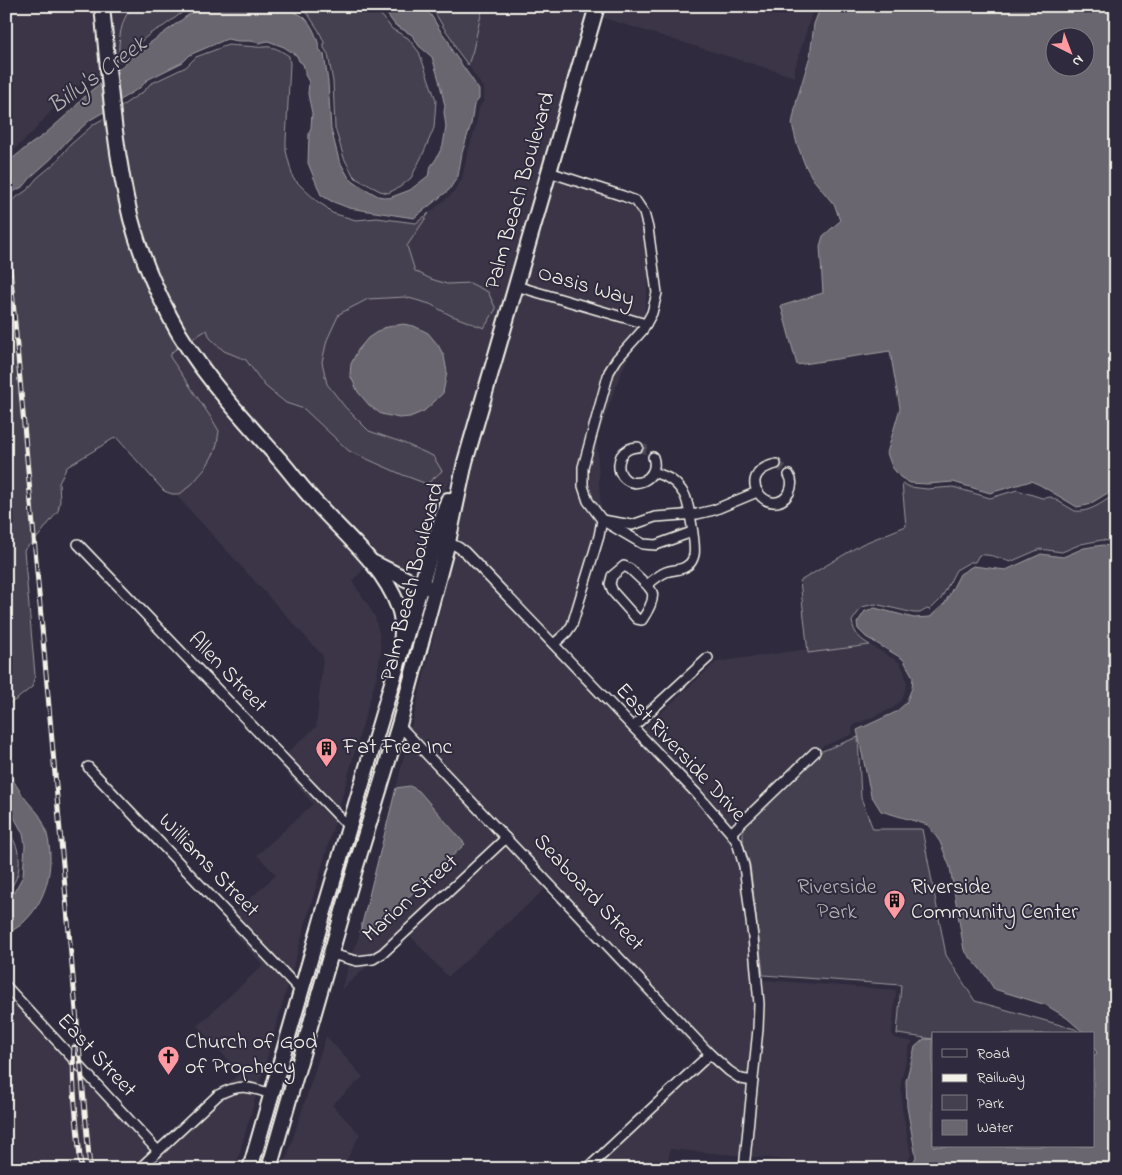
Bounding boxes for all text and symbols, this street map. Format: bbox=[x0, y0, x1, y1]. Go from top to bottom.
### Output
water label: Billy's Creek bbox=[41, 27, 156, 124]
north arrow bbox=[1044, 28, 1094, 78]
text: N bbox=[1067, 50, 1088, 72]
street label: Palm Beach Boulevard bbox=[478, 89, 564, 293]
street label: Oasis Way bbox=[534, 258, 638, 317]
street label: Palm Beach Boulevard bbox=[373, 479, 453, 685]
street label: Allen Street bbox=[180, 625, 275, 721]
street label: East Riverside Drive bbox=[607, 676, 753, 830]
place label: Fat Free Inc bbox=[342, 732, 453, 764]
building icon: Fat Free Inc bbox=[315, 736, 339, 767]
street label: Williams Street bbox=[150, 806, 267, 926]
street label: Seaboard Street bbox=[525, 827, 652, 960]
street label: Marion Street bbox=[356, 847, 466, 951]
park label: Riverside Park bbox=[797, 872, 877, 929]
place label: Riverside Community Center bbox=[911, 872, 1078, 930]
building icon: Riverside Community Center bbox=[883, 889, 907, 920]
street label: East Street bbox=[49, 1007, 144, 1106]
place label: Church of God of Prophecy bbox=[185, 1027, 317, 1085]
legend bbox=[932, 1032, 1094, 1148]
text: Road bbox=[977, 1043, 1010, 1065]
church icon: Church of God of Prophecy bbox=[157, 1044, 181, 1075]
text: Railway bbox=[977, 1067, 1025, 1090]
text: Park bbox=[977, 1093, 1005, 1115]
text: Water bbox=[977, 1117, 1013, 1139]

